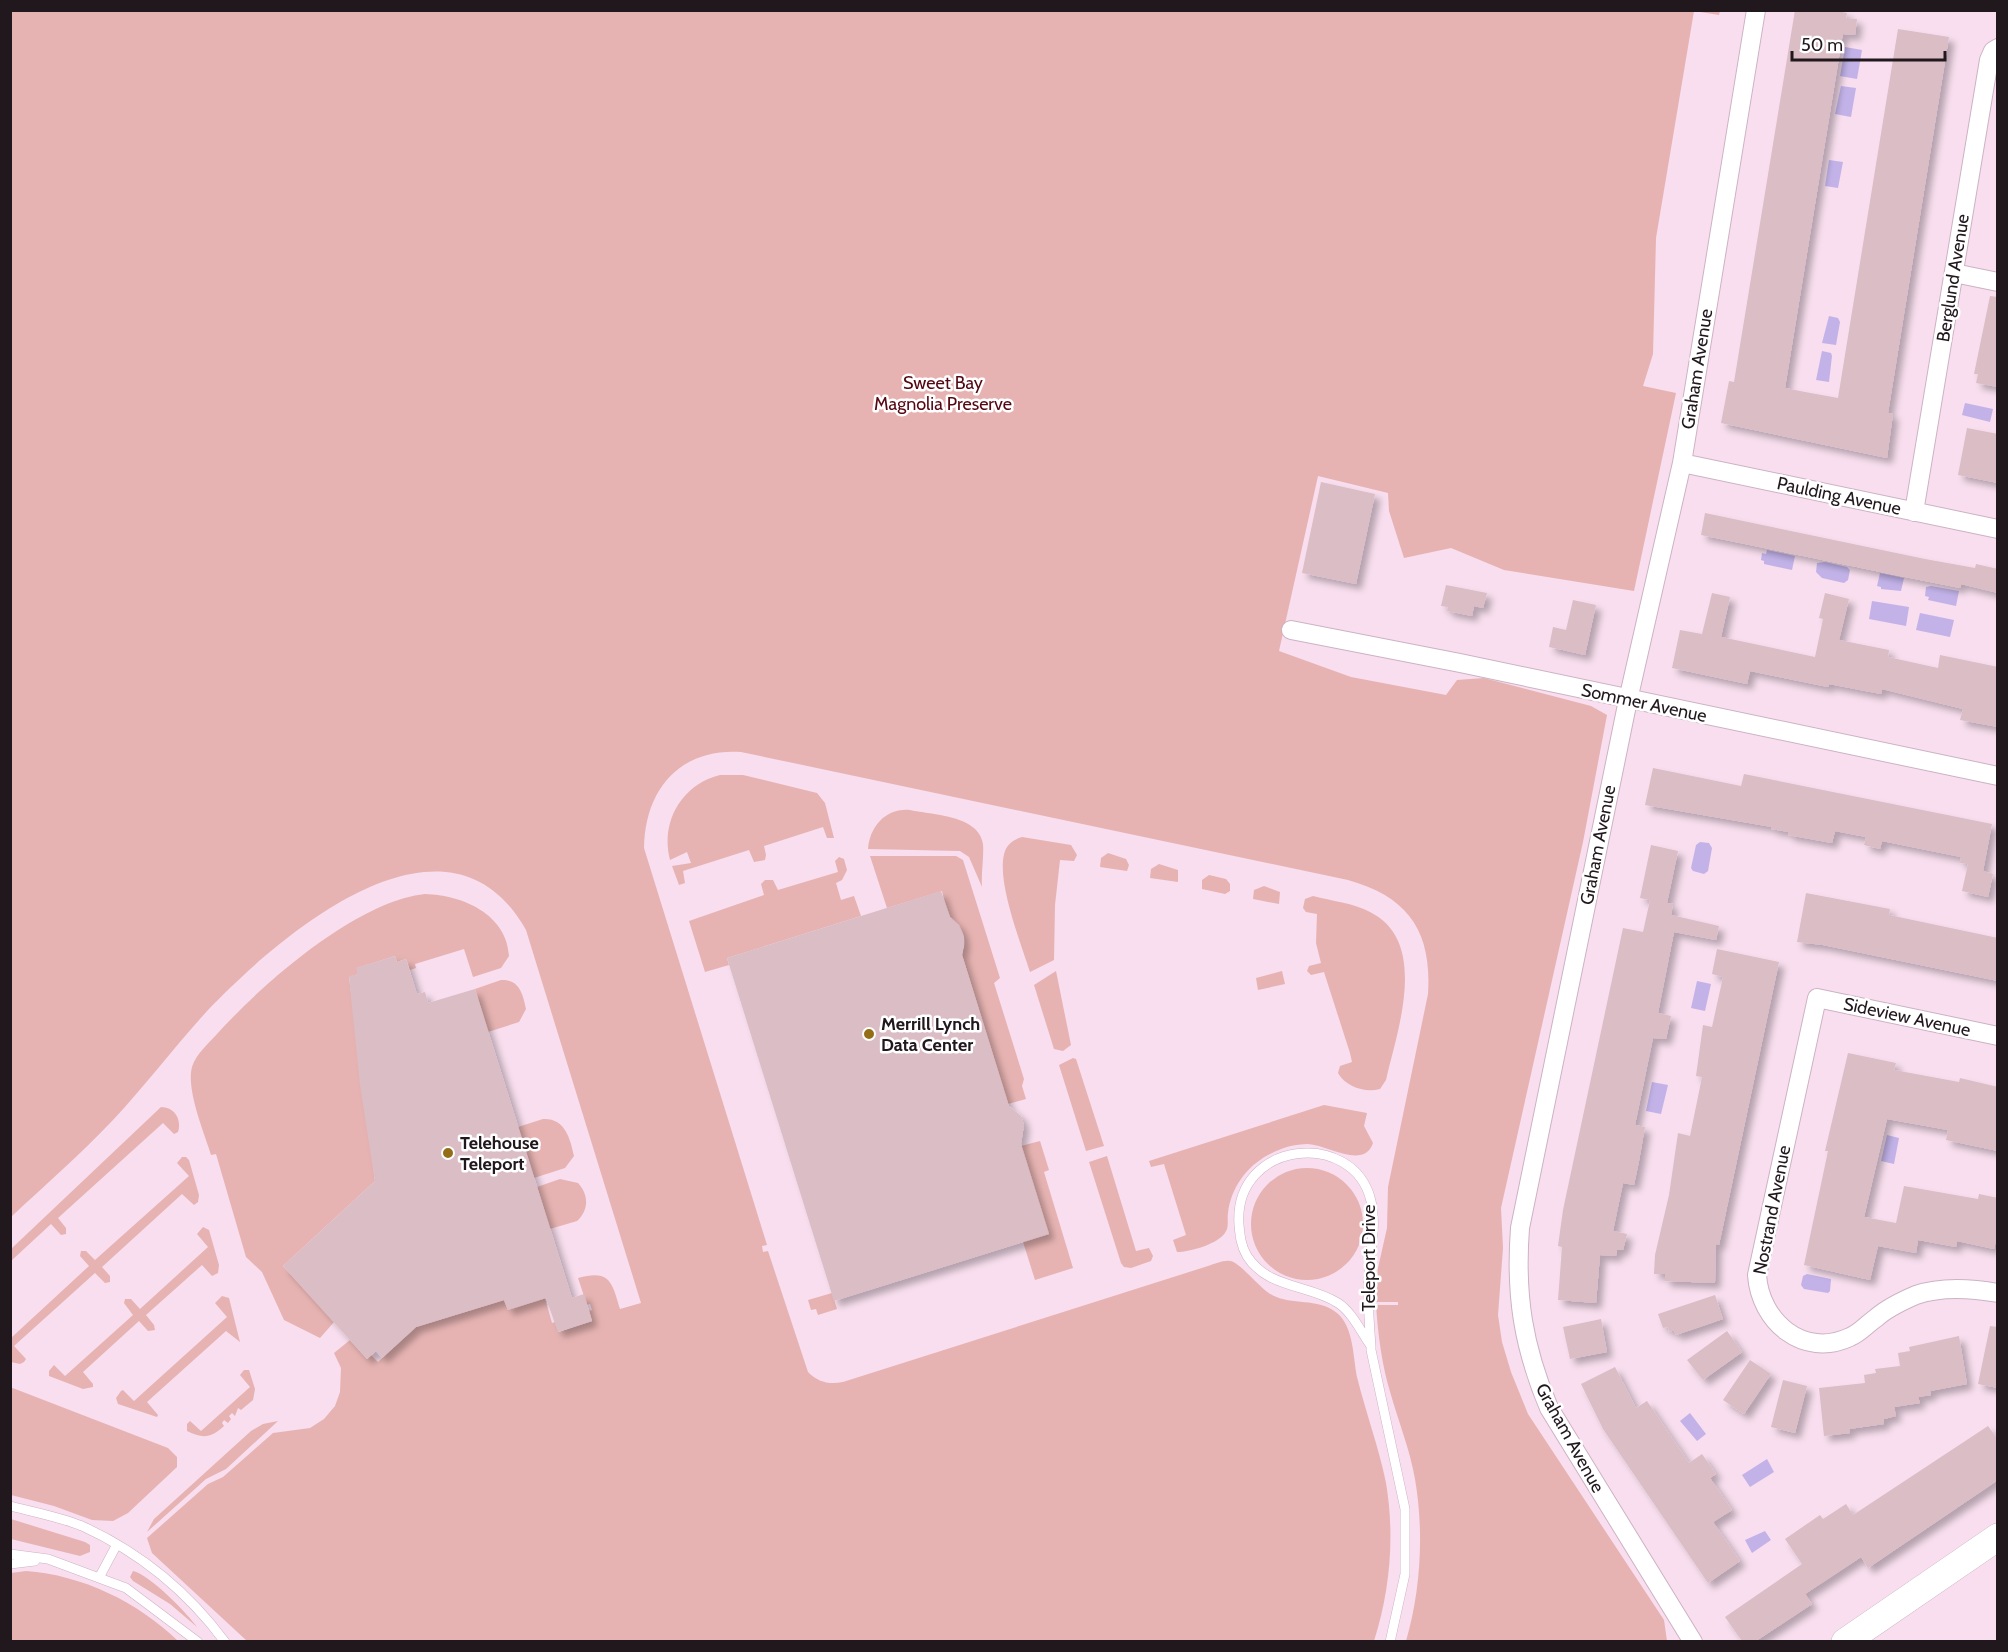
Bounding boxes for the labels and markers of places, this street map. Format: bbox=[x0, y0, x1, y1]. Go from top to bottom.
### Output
place label: Merrill Lynch Data Center bbox=[881, 1013, 980, 1056]
marker: Merrill Lynch Data Center bbox=[862, 1027, 876, 1041]
place label: Telehouse Teleport bbox=[460, 1132, 539, 1175]
marker: Telehouse Teleport bbox=[441, 1146, 455, 1160]

